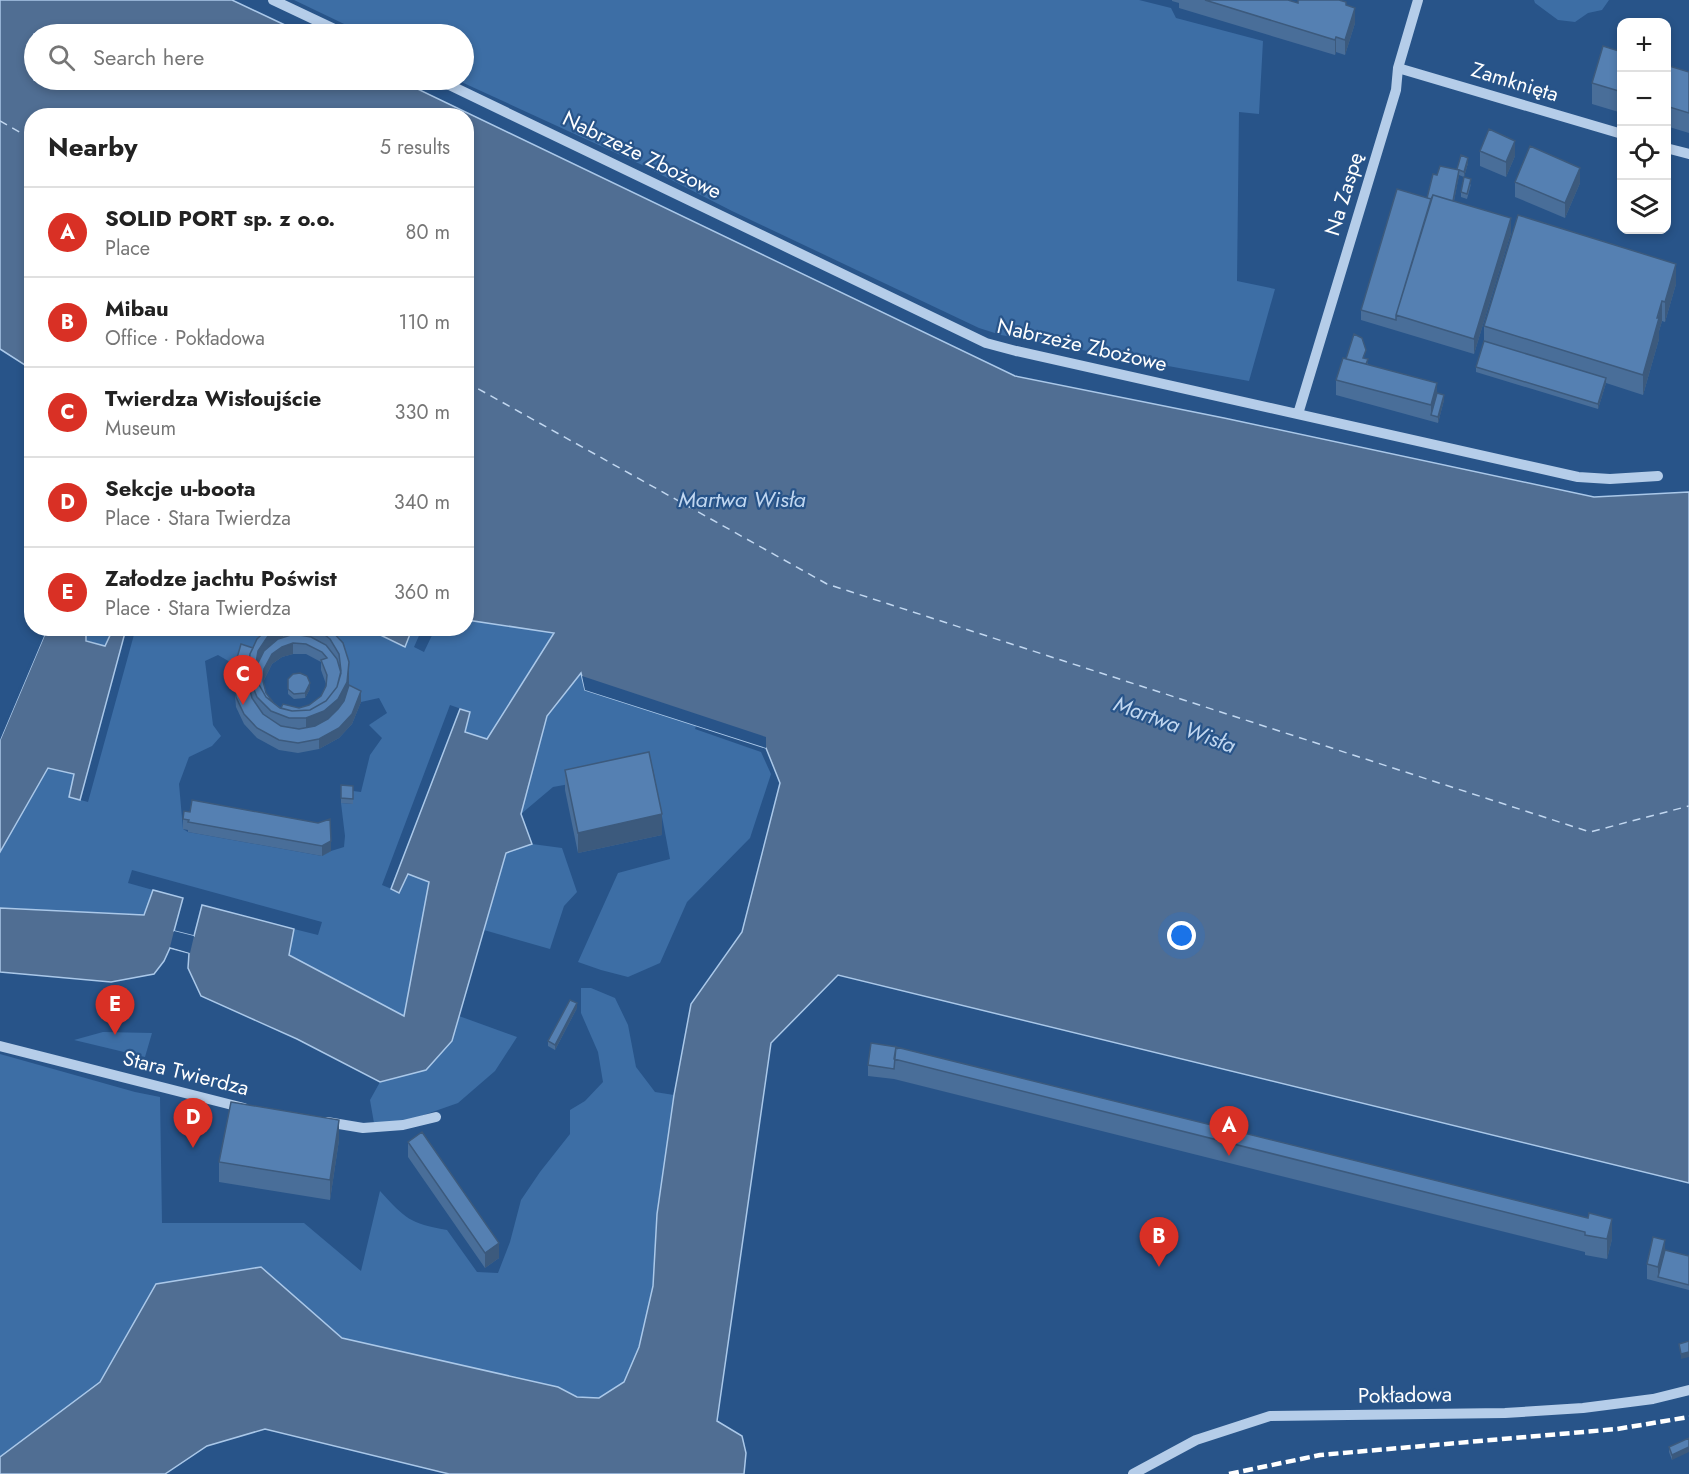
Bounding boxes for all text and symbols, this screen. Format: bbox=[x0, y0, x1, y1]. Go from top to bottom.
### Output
map controls bbox=[1617, 18, 1671, 234]
button: + bbox=[1617, 18, 1671, 72]
search box bbox=[24, 24, 474, 90]
icon: search bbox=[45, 41, 78, 74]
text: Search here bbox=[93, 41, 204, 73]
street label: Zamknięta bbox=[1468, 55, 1562, 109]
button: − bbox=[1617, 72, 1671, 126]
street label: Nabrzeże Zbożowe bbox=[557, 103, 727, 207]
button: locate bbox=[1617, 126, 1671, 180]
text: Nearby bbox=[48, 128, 137, 166]
text: 5 results bbox=[380, 133, 450, 162]
street label: Na Zaspę bbox=[1317, 149, 1371, 239]
button: layers bbox=[1617, 180, 1671, 234]
text: SOLID PORT sp. z o.o. bbox=[105, 202, 335, 234]
text: A bbox=[60, 218, 75, 247]
text: 80 m bbox=[405, 218, 450, 247]
text: Place bbox=[105, 234, 150, 263]
text: Mibau bbox=[105, 292, 169, 324]
text: B bbox=[61, 308, 74, 337]
text: 110 m bbox=[398, 308, 450, 337]
street label: Nabrzeże Zbożowe bbox=[994, 311, 1170, 379]
text: Office · Pokładowa bbox=[105, 324, 265, 353]
text: Twierdza Wisłoujście bbox=[105, 382, 321, 414]
text: C bbox=[60, 398, 75, 427]
text: 330 m bbox=[395, 398, 450, 427]
text: Museum bbox=[105, 414, 176, 443]
text: Sekcje u-boota bbox=[105, 472, 256, 504]
water label: Martwa Wisła bbox=[678, 483, 806, 515]
text: D bbox=[60, 488, 75, 517]
text: 340 m bbox=[394, 488, 450, 517]
text: Place · Stara Twierdza bbox=[105, 504, 291, 533]
text: Załodze jachtu Poświst bbox=[105, 562, 337, 594]
text: E bbox=[61, 578, 74, 607]
text: 360 m bbox=[394, 578, 450, 607]
text: Place · Stara Twierdza bbox=[105, 594, 291, 623]
pin: C bbox=[224, 656, 262, 705]
water label: Martwa Wisła bbox=[1110, 687, 1240, 761]
your location bbox=[1167, 921, 1196, 950]
pin: E bbox=[96, 986, 134, 1035]
street label: Stara Twierdza bbox=[120, 1043, 252, 1103]
pin: D bbox=[174, 1098, 212, 1148]
pin: A bbox=[1210, 1106, 1248, 1156]
pin: B bbox=[1140, 1218, 1178, 1267]
street label: Pokładowa bbox=[1358, 1379, 1452, 1411]

